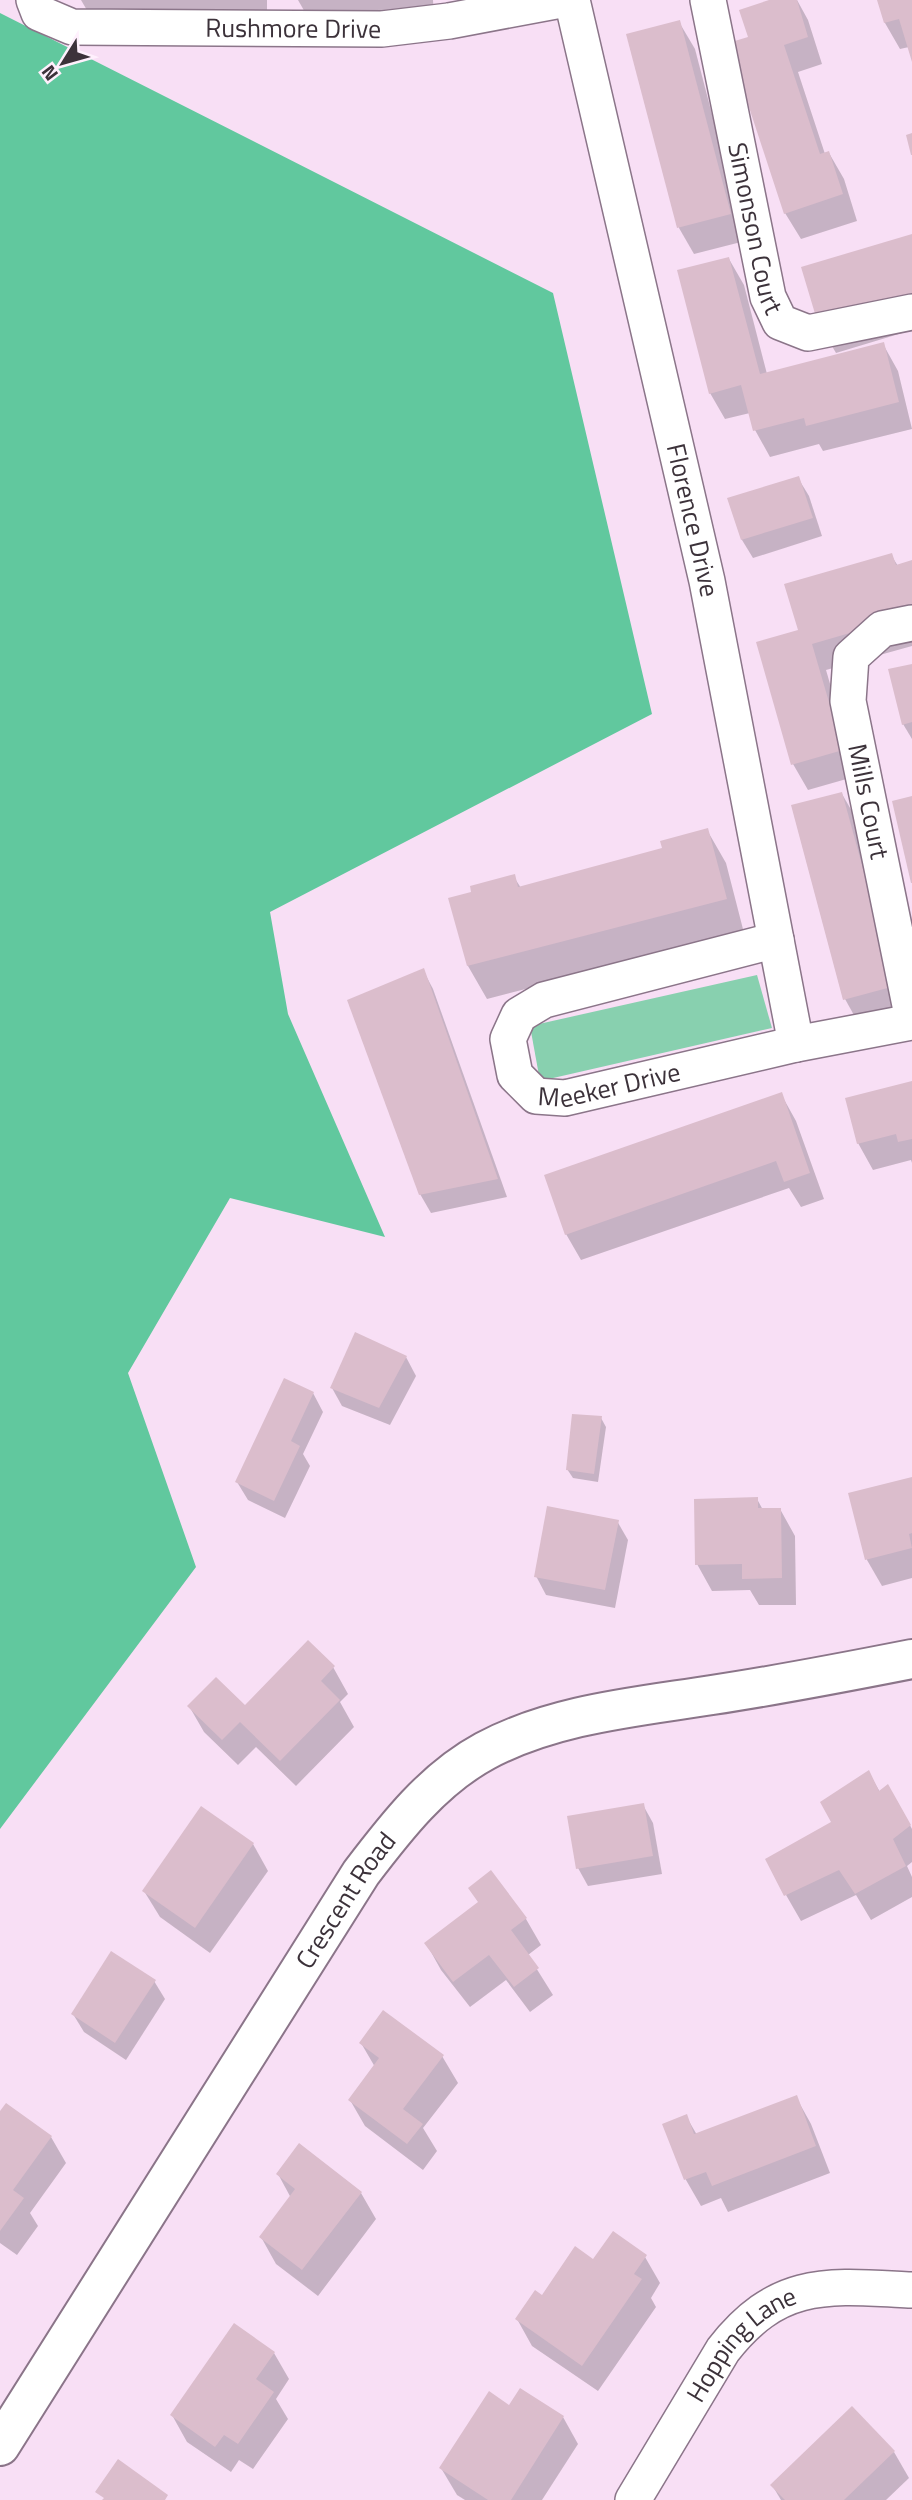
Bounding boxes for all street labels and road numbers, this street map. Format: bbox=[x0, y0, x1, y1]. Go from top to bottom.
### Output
street label: Rushmore Drive bbox=[205, 8, 381, 48]
street label: Simonson Court bbox=[718, 139, 793, 321]
street label: Florence Drive bbox=[657, 440, 730, 600]
street label: Mills Court bbox=[838, 740, 900, 863]
street label: Meeker Drive bbox=[537, 1052, 684, 1118]
street label: Crescent Road bbox=[285, 1823, 405, 1976]
street label: Hopping Lane bbox=[676, 2276, 802, 2409]

